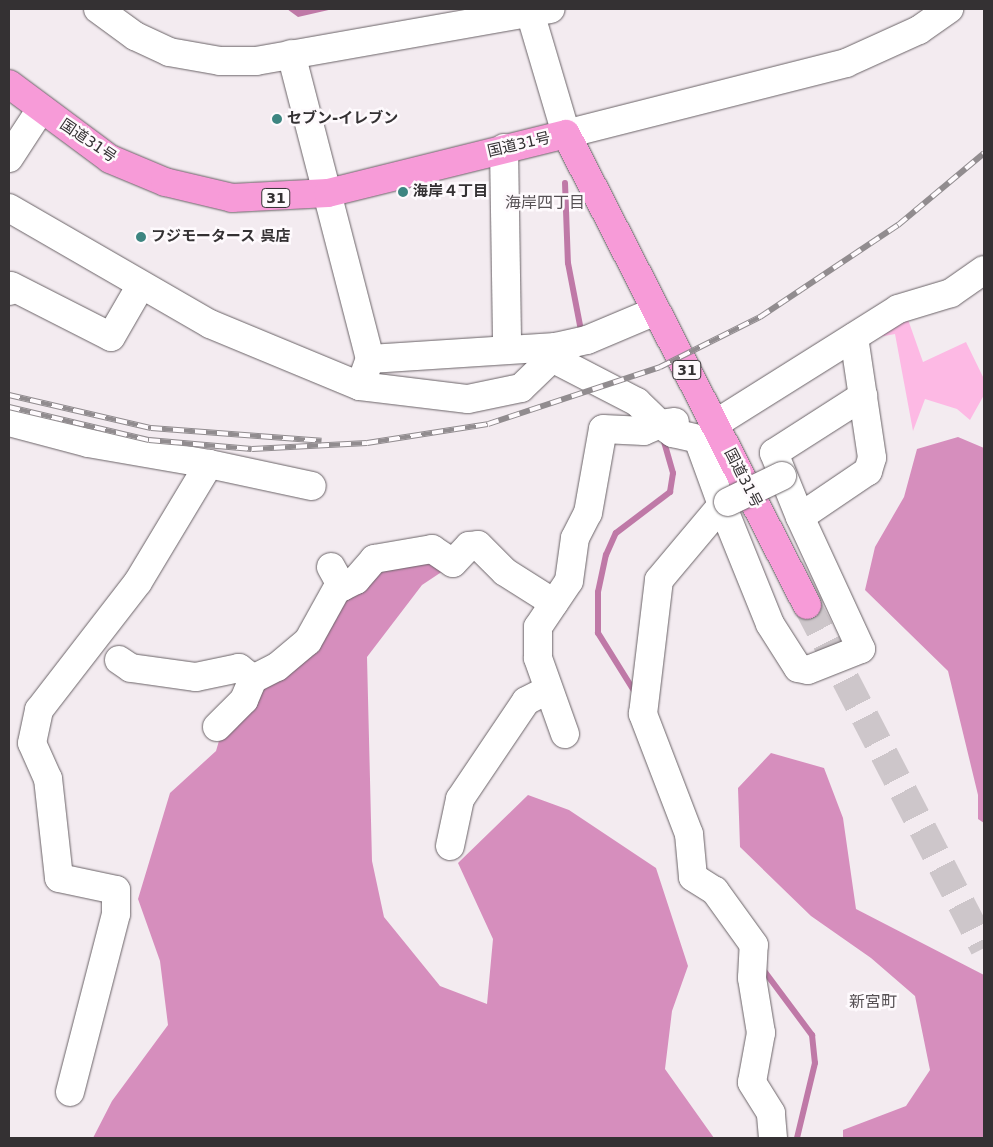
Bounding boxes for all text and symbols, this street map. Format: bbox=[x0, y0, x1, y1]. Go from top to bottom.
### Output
place label: セブン-イレブン bbox=[287, 110, 398, 128]
marker: セブン-イレブン bbox=[271, 113, 283, 125]
street label: 国道31号 bbox=[56, 116, 120, 166]
street label: 国道31号 bbox=[486, 129, 552, 161]
place label: 海岸４丁目 bbox=[413, 183, 488, 201]
marker: 海岸４丁目 bbox=[397, 186, 409, 198]
road number: 31 bbox=[261, 187, 291, 210]
district label: 海岸四丁目 bbox=[505, 193, 585, 213]
place label: フジモータース 呉店 bbox=[151, 228, 291, 246]
marker: フジモータース 呉店 bbox=[135, 231, 147, 243]
road number: 31 bbox=[672, 358, 702, 382]
street label: 国道31号 bbox=[720, 445, 766, 511]
district label: 新宮町 bbox=[849, 992, 897, 1012]

